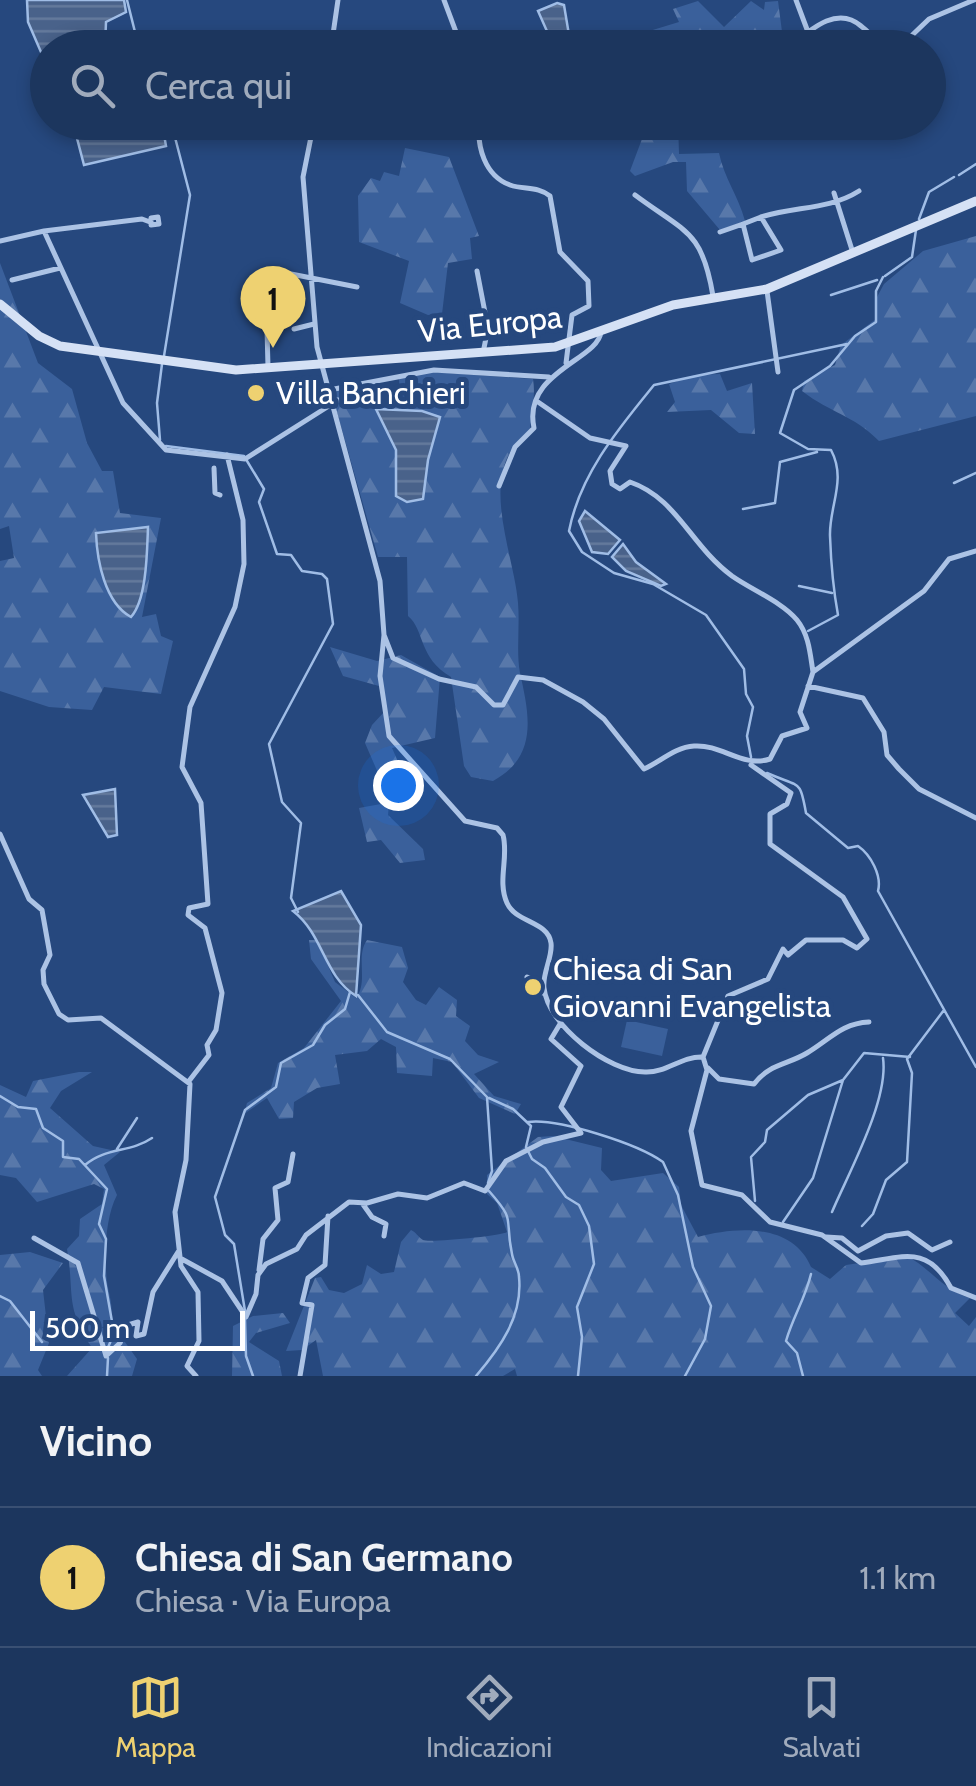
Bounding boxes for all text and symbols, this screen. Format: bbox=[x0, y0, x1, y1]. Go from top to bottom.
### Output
search box bbox=[30, 30, 946, 140]
icon: search bbox=[65, 58, 120, 113]
text: Cerca qui bbox=[145, 62, 292, 109]
pin: 1 bbox=[240, 266, 306, 348]
street label: Via Europa bbox=[416, 296, 565, 350]
place label: Villa Banchieri bbox=[276, 373, 466, 412]
marker: Villa Banchieri bbox=[245, 382, 267, 404]
your location bbox=[373, 760, 424, 811]
place label: Chiesa di San Giovanni Evangelista bbox=[553, 949, 832, 1025]
marker: Chiesa di San Giovanni Evangelista bbox=[522, 976, 544, 998]
scale bar bbox=[30, 1306, 245, 1350]
text: 500 m bbox=[45, 1311, 130, 1345]
text: Vicino bbox=[40, 1415, 152, 1467]
text: Chiesa di San Germano bbox=[135, 1534, 513, 1581]
text: 1 bbox=[67, 1558, 78, 1597]
text: 1.1 km bbox=[859, 1558, 936, 1597]
text: Chiesa · Via Europa bbox=[135, 1581, 391, 1620]
tab: Mappa bbox=[115, 1670, 196, 1764]
tab: Indicazioni bbox=[426, 1670, 552, 1764]
tab: Salvati bbox=[783, 1670, 861, 1764]

